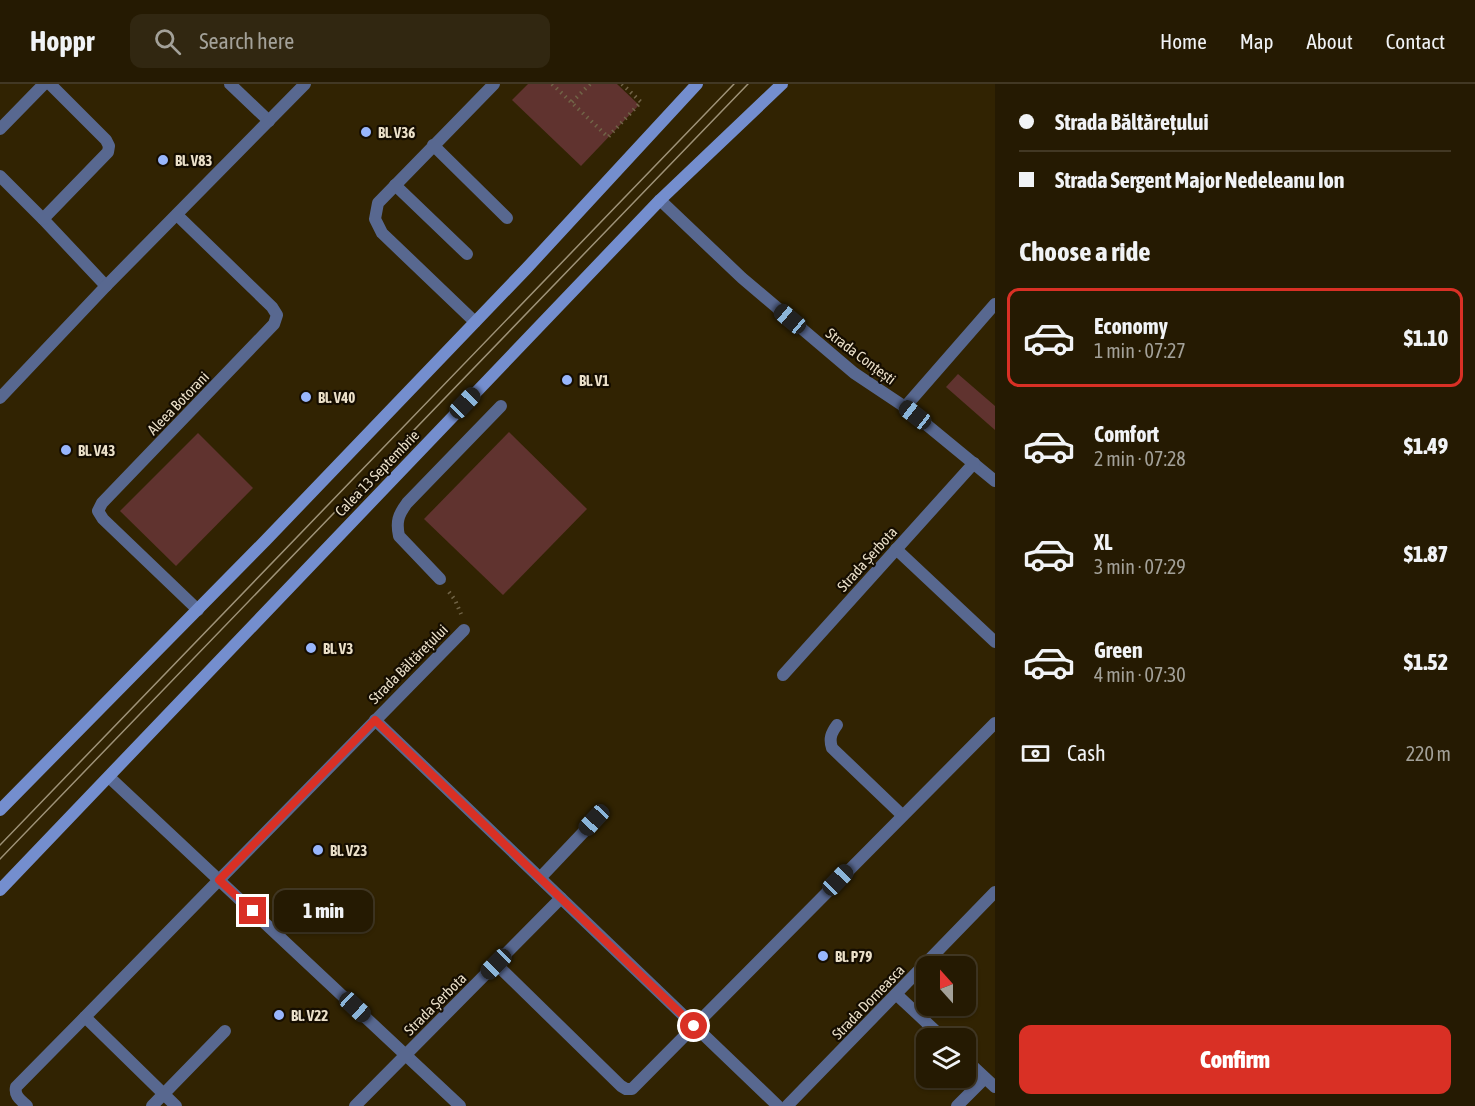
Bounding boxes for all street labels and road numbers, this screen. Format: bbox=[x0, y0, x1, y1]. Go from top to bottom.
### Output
street label: Strada Conțești bbox=[823, 324, 899, 388]
street label: Aleea Botorani bbox=[144, 368, 212, 438]
street label: Calea 13 Septembrie bbox=[332, 426, 423, 520]
street label: Strada Șerbota bbox=[834, 523, 900, 595]
street label: Strada Băltărețului bbox=[365, 621, 451, 707]
street label: Strada Dorneasca bbox=[828, 961, 908, 1043]
street label: Strada Șerbota bbox=[400, 969, 470, 1039]

